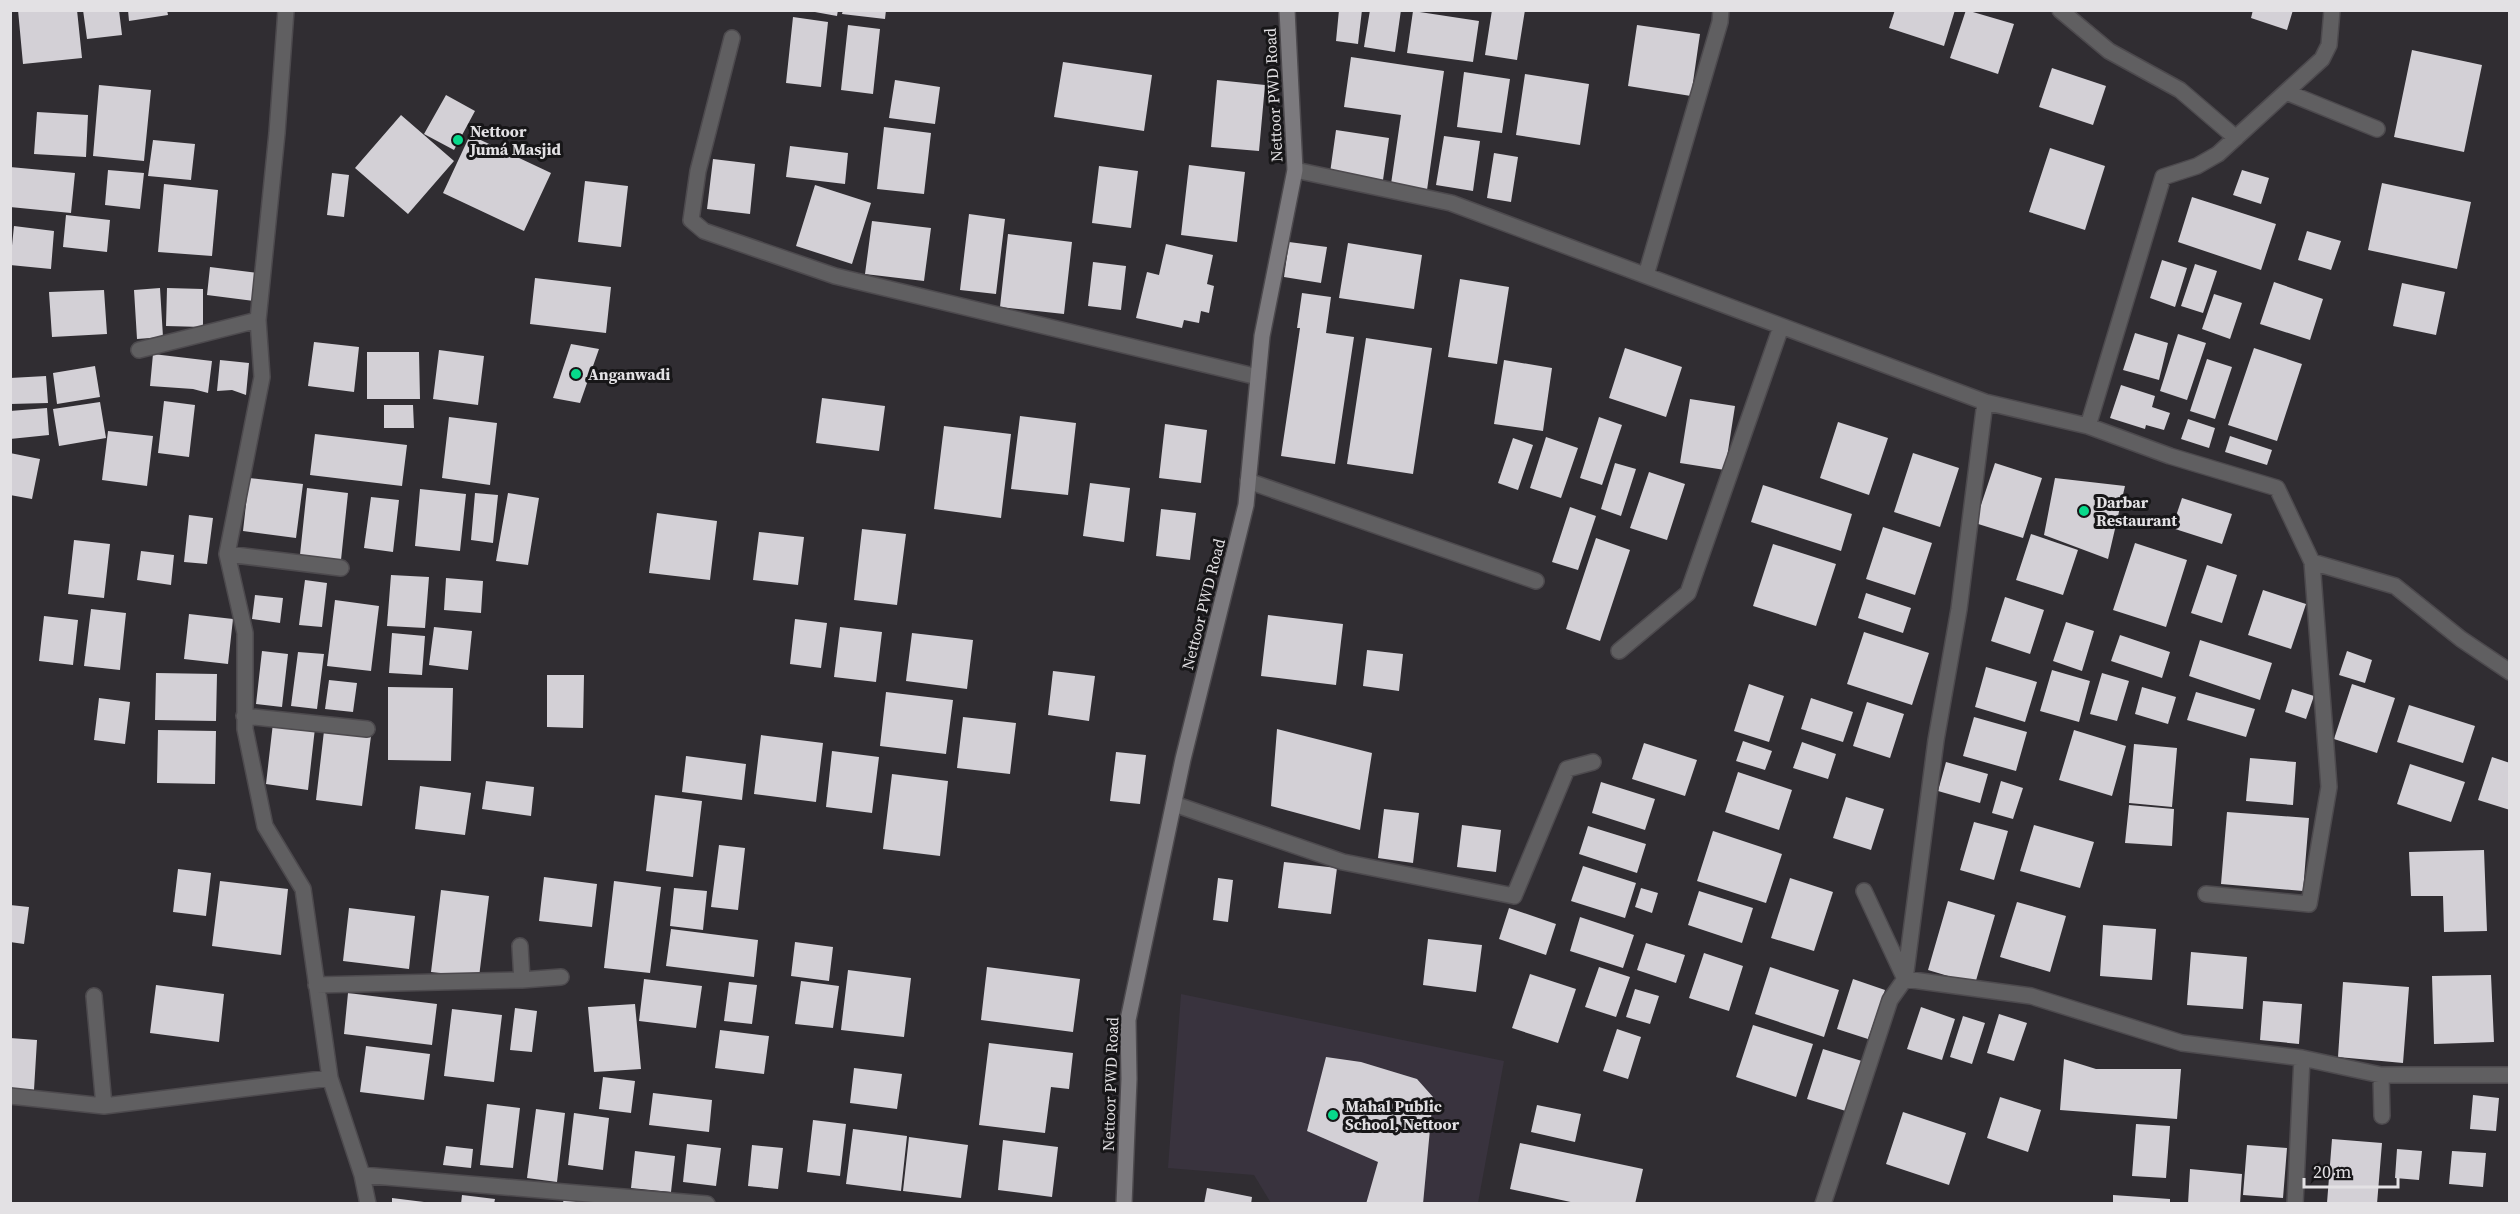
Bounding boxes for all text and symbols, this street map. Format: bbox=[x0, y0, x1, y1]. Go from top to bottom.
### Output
street label: Nettoor PWD Road bbox=[1258, 27, 1288, 163]
place label: Nettoor Jumá Masjid bbox=[469, 120, 562, 160]
marker: Nettoor Jumá Masjid bbox=[451, 133, 465, 147]
place label: Anganwadi bbox=[588, 363, 670, 385]
marker: Anganwadi bbox=[569, 367, 583, 381]
place label: Darbar Restaurant bbox=[2096, 491, 2177, 531]
marker: Darbar Restaurant bbox=[2077, 504, 2091, 518]
street label: Nettoor PWD Road bbox=[1176, 536, 1230, 672]
street label: Nettoor PWD Road bbox=[1097, 1016, 1123, 1152]
place label: Mahal Public School, Nettoor bbox=[1345, 1095, 1460, 1135]
marker: Mahal Public School, Nettoor bbox=[1326, 1108, 1340, 1122]
scale bar bbox=[2304, 1151, 2398, 1189]
text: 20 m bbox=[2313, 1159, 2351, 1184]

